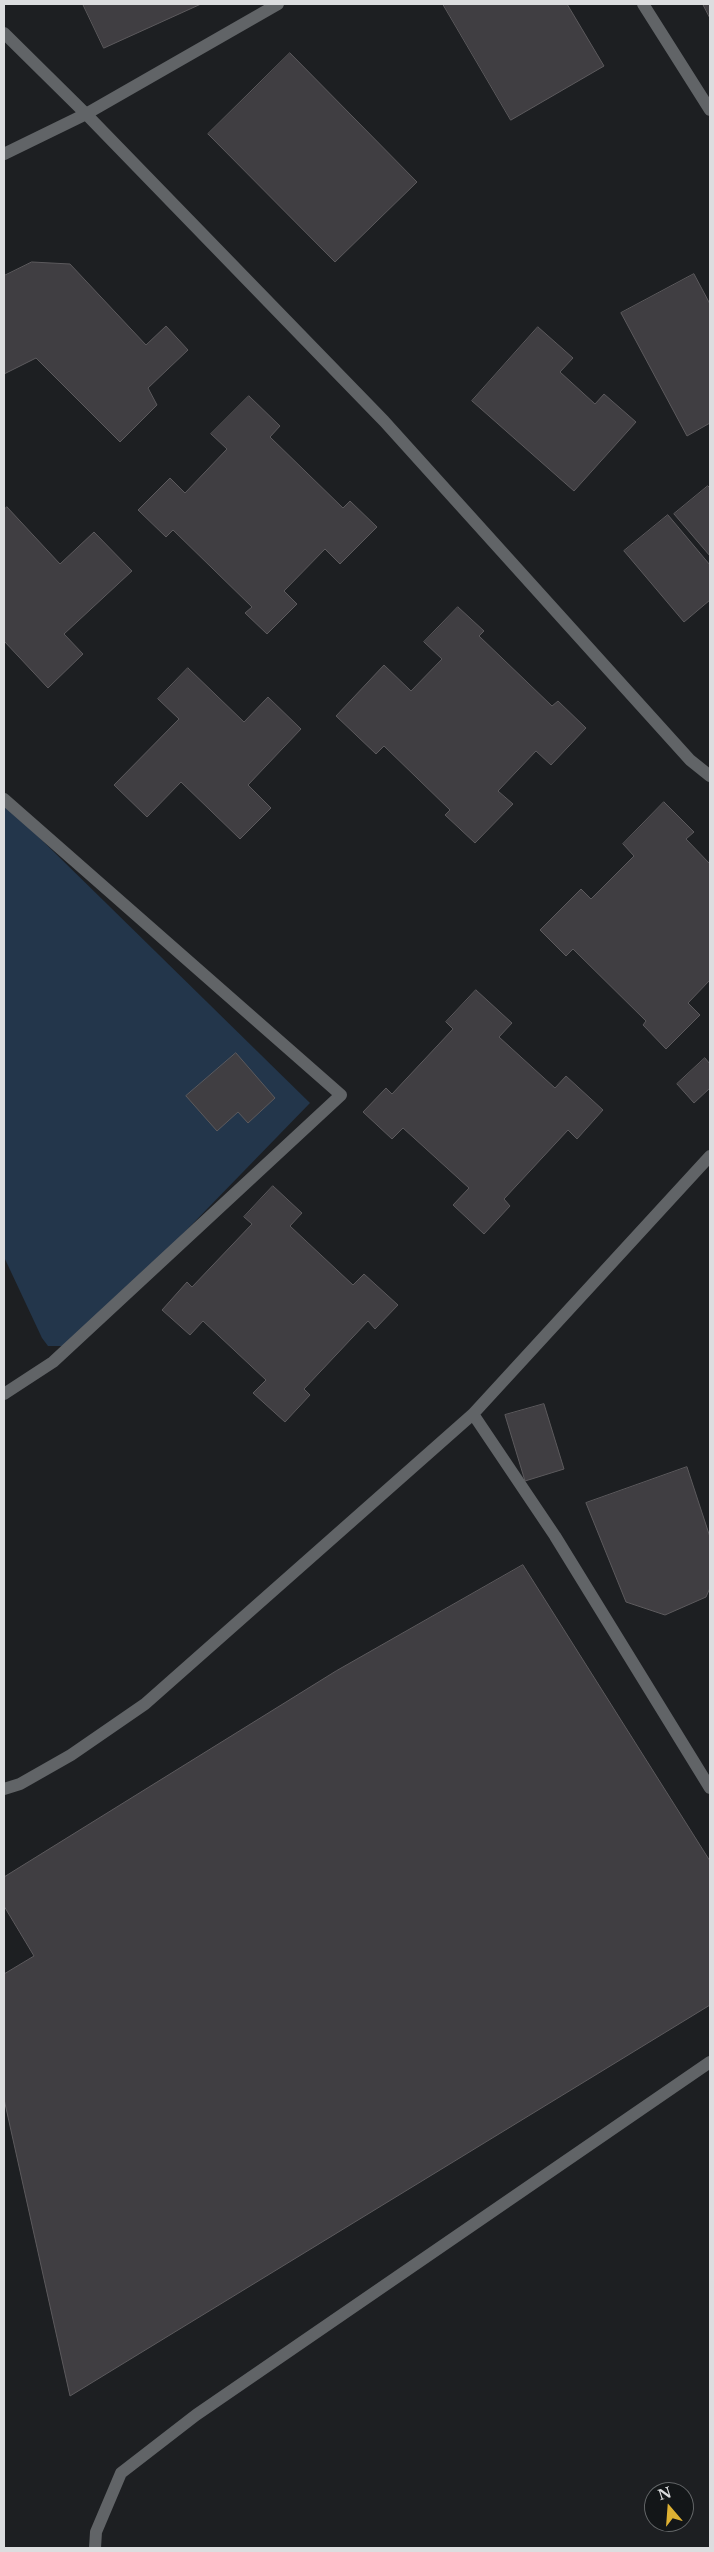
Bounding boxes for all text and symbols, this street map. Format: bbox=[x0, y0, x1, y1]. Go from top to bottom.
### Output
north arrow bbox=[644, 2482, 694, 2532]
text: N bbox=[656, 2483, 674, 2504]

